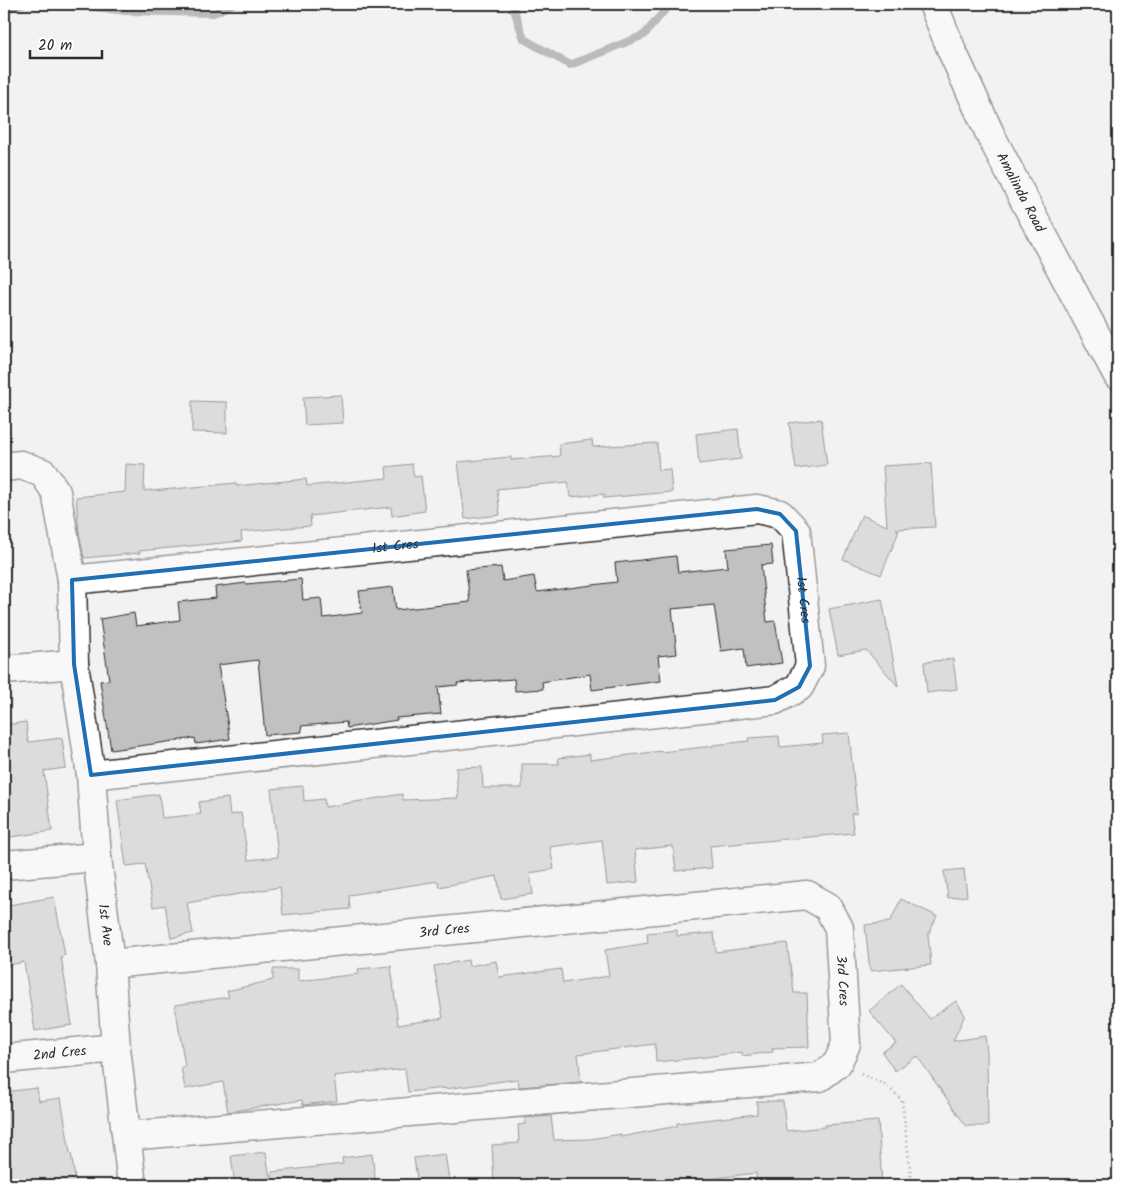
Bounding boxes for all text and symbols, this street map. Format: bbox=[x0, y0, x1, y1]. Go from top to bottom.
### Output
scale bar bbox=[30, 28, 102, 60]
text: 20 m bbox=[38, 34, 72, 58]
street label: Amalinda Road bbox=[990, 149, 1051, 237]
street label: 1st Cres bbox=[371, 533, 420, 560]
street label: 1st Cres bbox=[790, 576, 817, 624]
street label: 1st Ave bbox=[92, 903, 119, 948]
street label: 3rd Cres bbox=[418, 917, 471, 944]
street label: 3rd Cres bbox=[830, 955, 855, 1007]
street label: 2nd Cres bbox=[32, 1040, 87, 1067]

